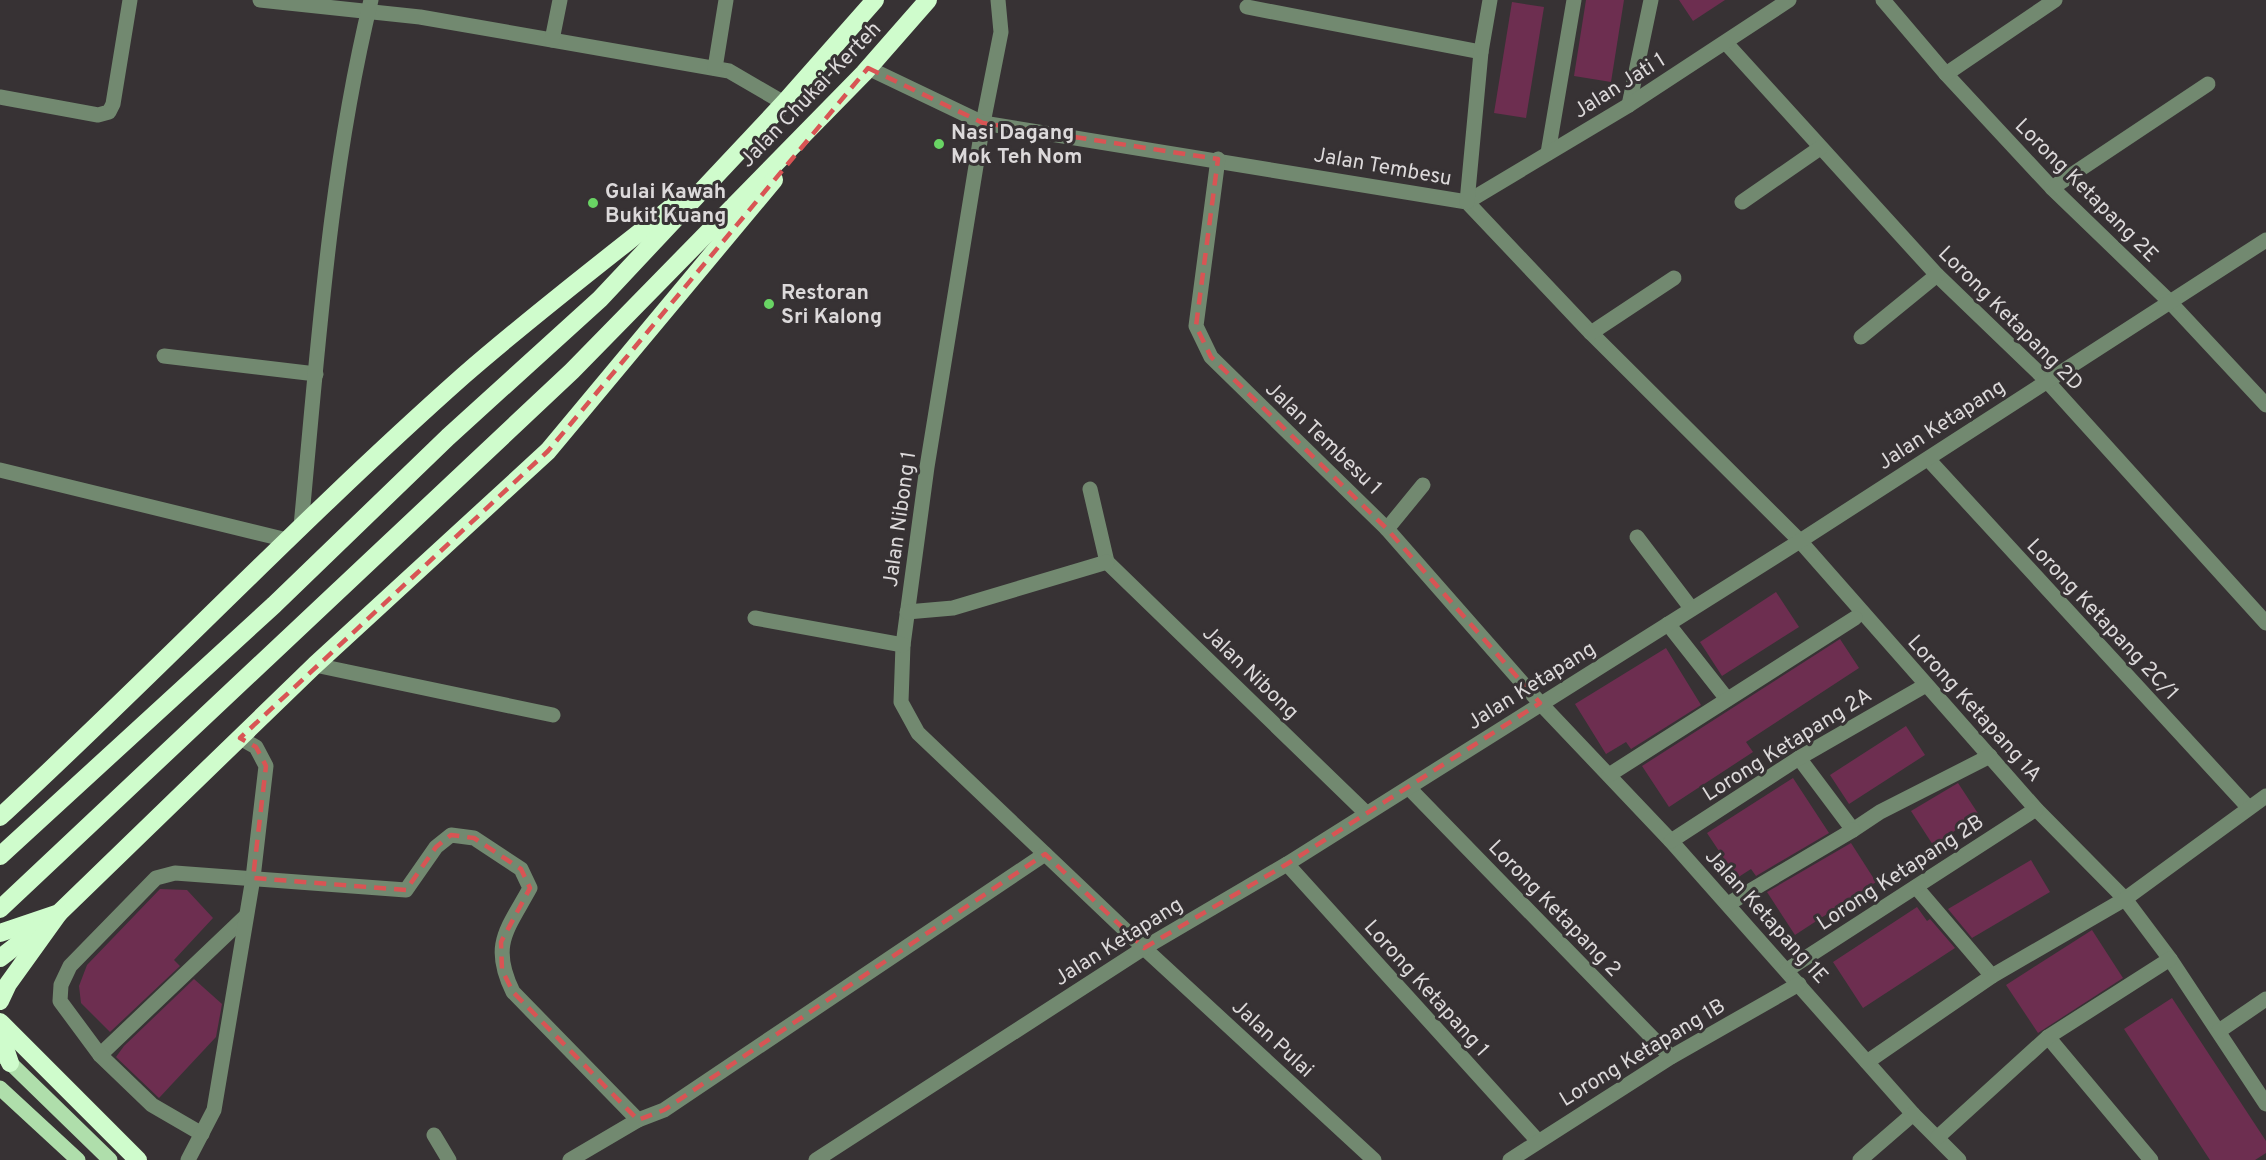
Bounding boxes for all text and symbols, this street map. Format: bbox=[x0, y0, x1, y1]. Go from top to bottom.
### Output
street label: Jalan Chukai-Kerteh bbox=[734, 16, 888, 174]
street label: Jalan Jati 1 bbox=[1569, 47, 1671, 125]
street label: Lorong Ketapang 2E bbox=[2008, 113, 2164, 269]
place label: Nasi Dagang Mok Teh Nom bbox=[951, 120, 1082, 171]
marker: Nasi Dagang Mok Teh Nom bbox=[932, 137, 946, 151]
street label: Jalan Tembesu bbox=[1312, 142, 1454, 193]
place label: Gulai Kawah Bukit Kuang bbox=[605, 179, 726, 230]
marker: Gulai Kawah Bukit Kuang bbox=[586, 196, 600, 210]
street label: Lorong Ketapang 2D bbox=[1932, 241, 2088, 397]
place label: Restoran Sri Kalong bbox=[781, 280, 882, 331]
marker: Restoran Sri Kalong bbox=[762, 297, 776, 311]
street label: Jalan Ketapang bbox=[1873, 374, 2011, 477]
street label: Jalan Tembesu 1 bbox=[1259, 376, 1387, 502]
street label: Jalan Nibong 1 bbox=[878, 450, 923, 589]
street label: Lorong Ketapang 2C/1 bbox=[2020, 533, 2184, 707]
street label: Jalan Nibong bbox=[1196, 620, 1304, 726]
street label: Lorong Ketapang 1A bbox=[1901, 630, 2047, 788]
street label: Jalan Ketapang bbox=[1462, 636, 1601, 737]
street label: Lorong Ketapang 2A bbox=[1698, 682, 1877, 808]
street label: Lorong Ketapang 2B bbox=[1812, 809, 1990, 937]
street label: Lorong Ketapang 2 bbox=[1482, 835, 1626, 983]
street label: Jalan Ketapang 1E bbox=[1698, 844, 1834, 990]
street label: Jalan Ketapang bbox=[1049, 892, 1188, 993]
street label: Lorong Ketapang 1 bbox=[1357, 915, 1495, 1063]
street label: Lorong Ketapang 1B bbox=[1555, 993, 1731, 1113]
street label: Jalan Pulai bbox=[1225, 994, 1319, 1084]

